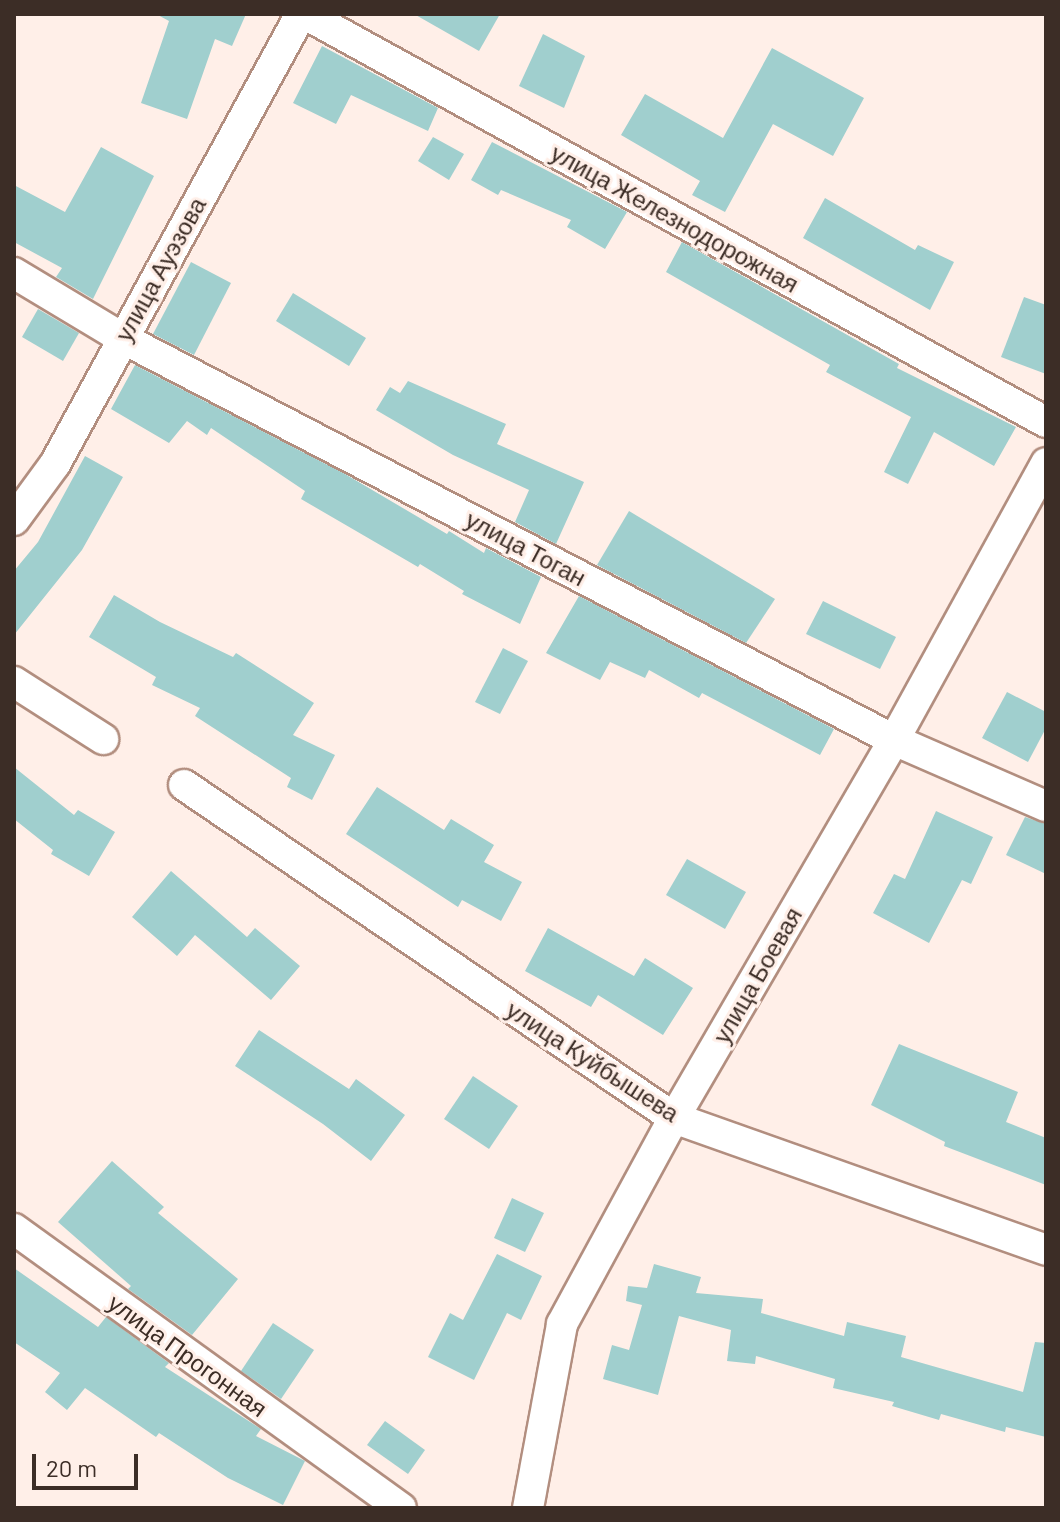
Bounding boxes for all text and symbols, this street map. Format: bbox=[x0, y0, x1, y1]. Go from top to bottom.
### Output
street label: улица Железнодорожная bbox=[546, 138, 804, 298]
street label: улица Ауэзова bbox=[109, 192, 211, 346]
street label: улица Тоган bbox=[461, 504, 591, 592]
street label: улица Боевая bbox=[707, 902, 807, 1048]
street label: улица Куйбышева bbox=[501, 995, 685, 1127]
street label: улица Прогонная bbox=[103, 1288, 273, 1422]
scale bar bbox=[36, 1438, 142, 1488]
text: 20 m bbox=[46, 1453, 97, 1482]

